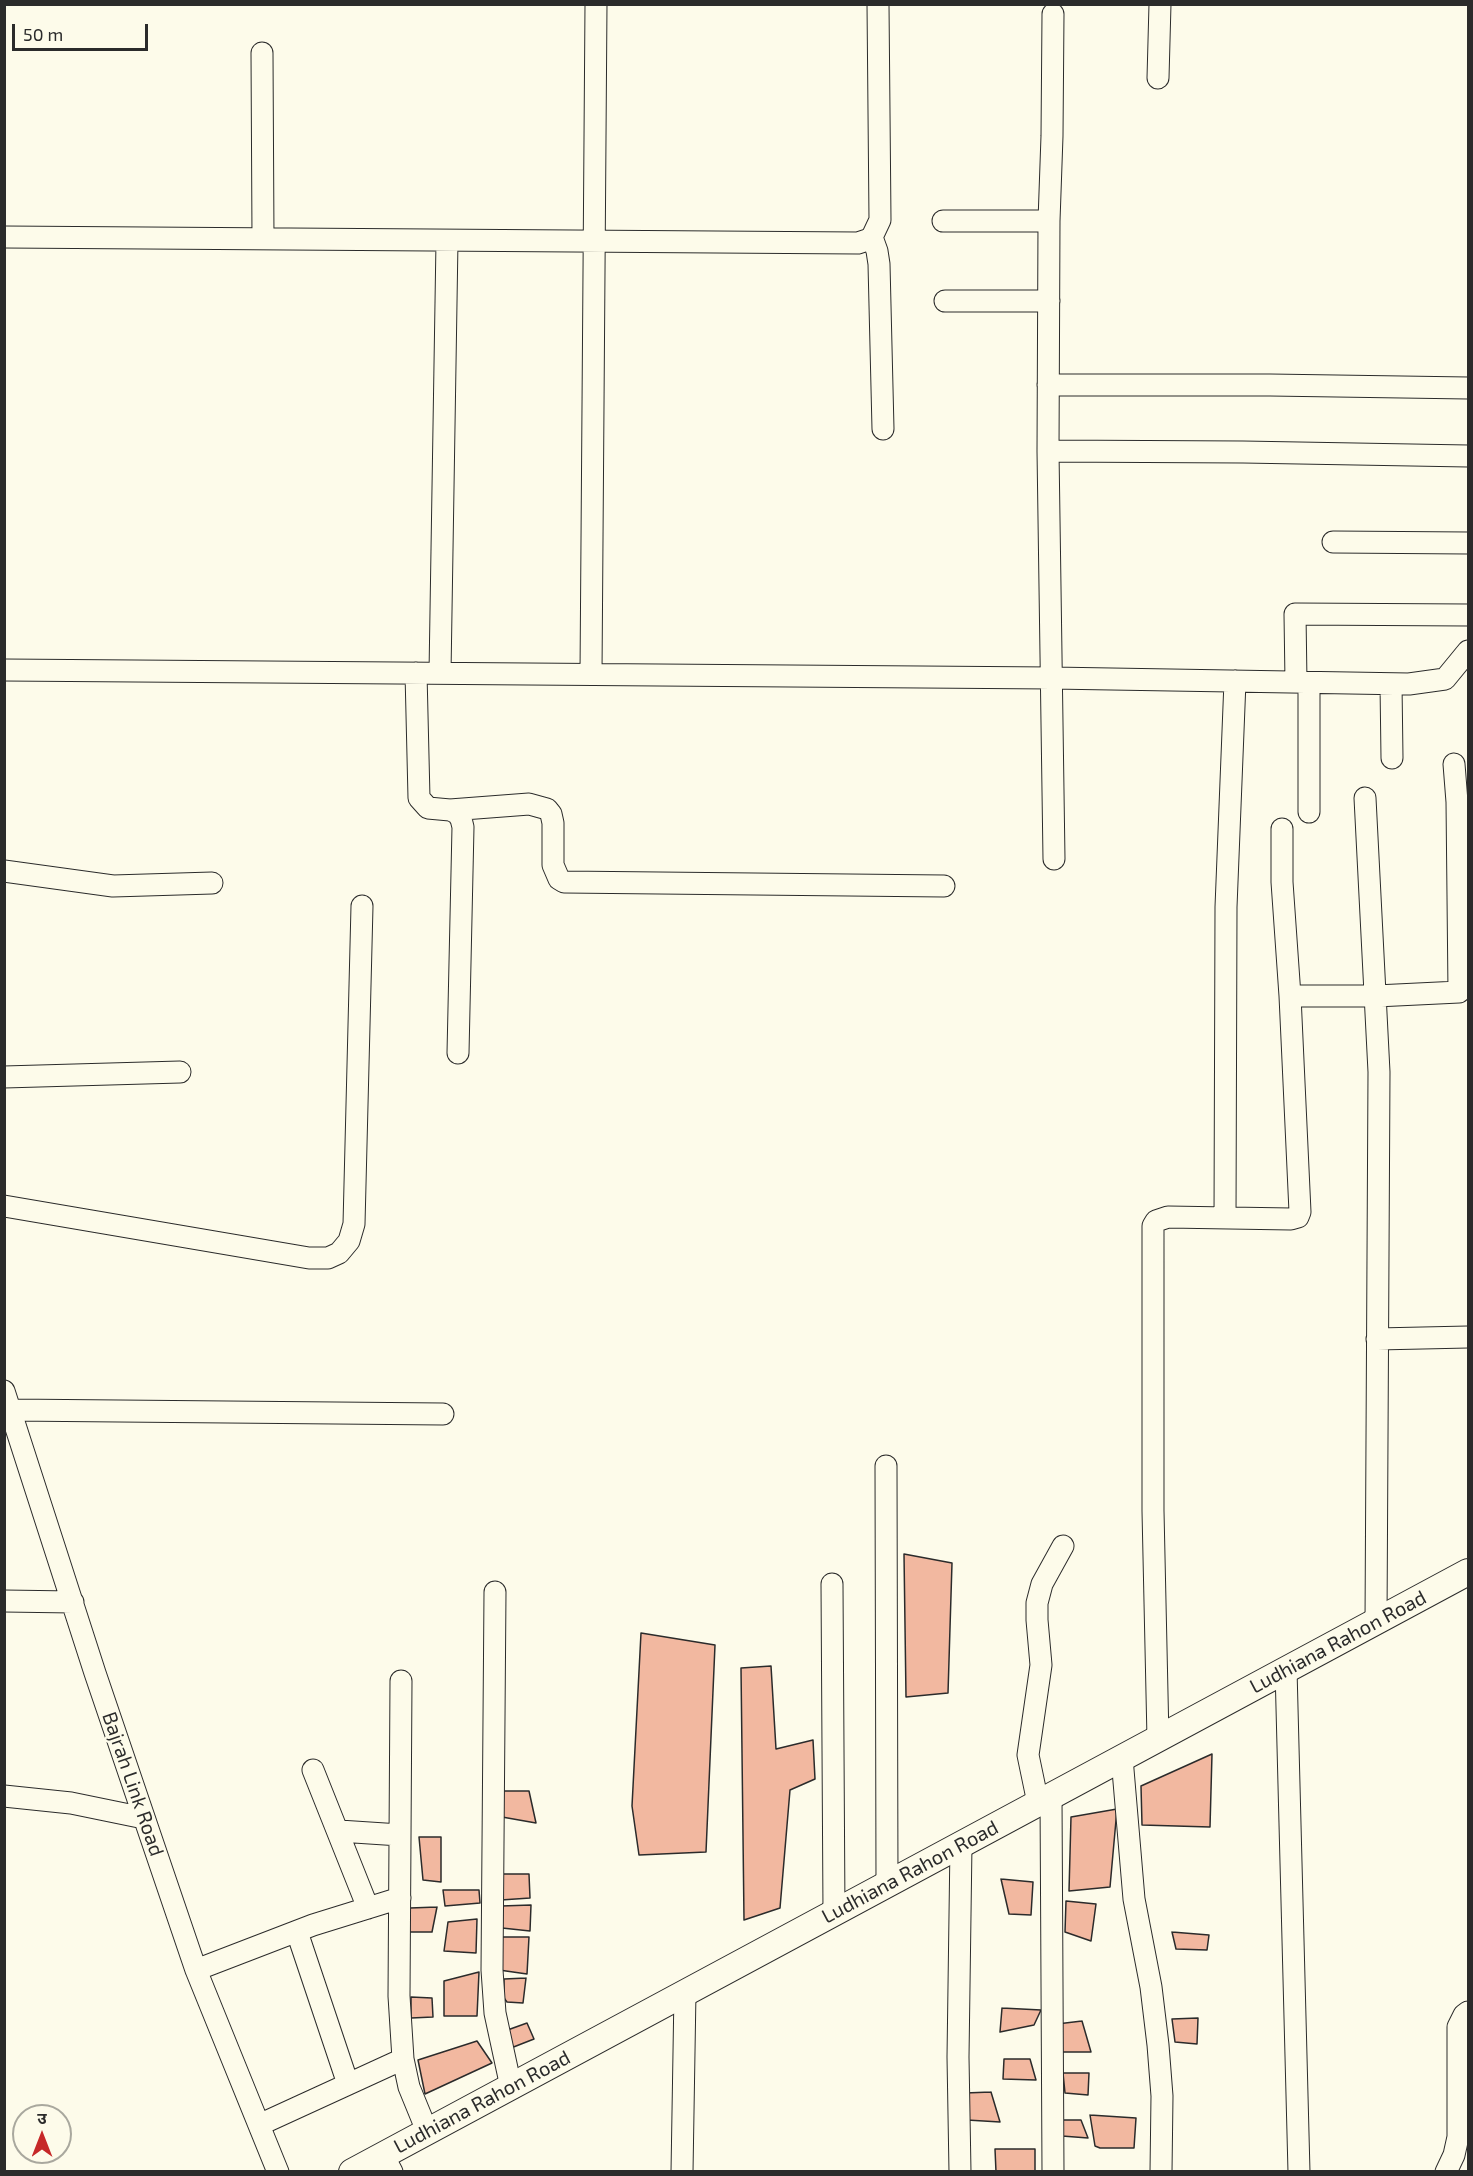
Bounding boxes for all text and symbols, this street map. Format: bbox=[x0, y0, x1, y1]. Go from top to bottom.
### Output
scale bar bbox=[15, 12, 152, 50]
text: 50 m bbox=[23, 23, 63, 45]
street label: Ludhiana Rahon Road bbox=[1246, 1585, 1430, 1699]
street label: Bajrah Link Road bbox=[97, 1709, 169, 1859]
street label: Ludhiana Rahon Road bbox=[818, 1815, 1002, 1929]
street label: Ludhiana Rahon Road bbox=[390, 2045, 574, 2159]
north arrow bbox=[12, 2104, 72, 2164]
text: उ bbox=[37, 2108, 47, 2127]

